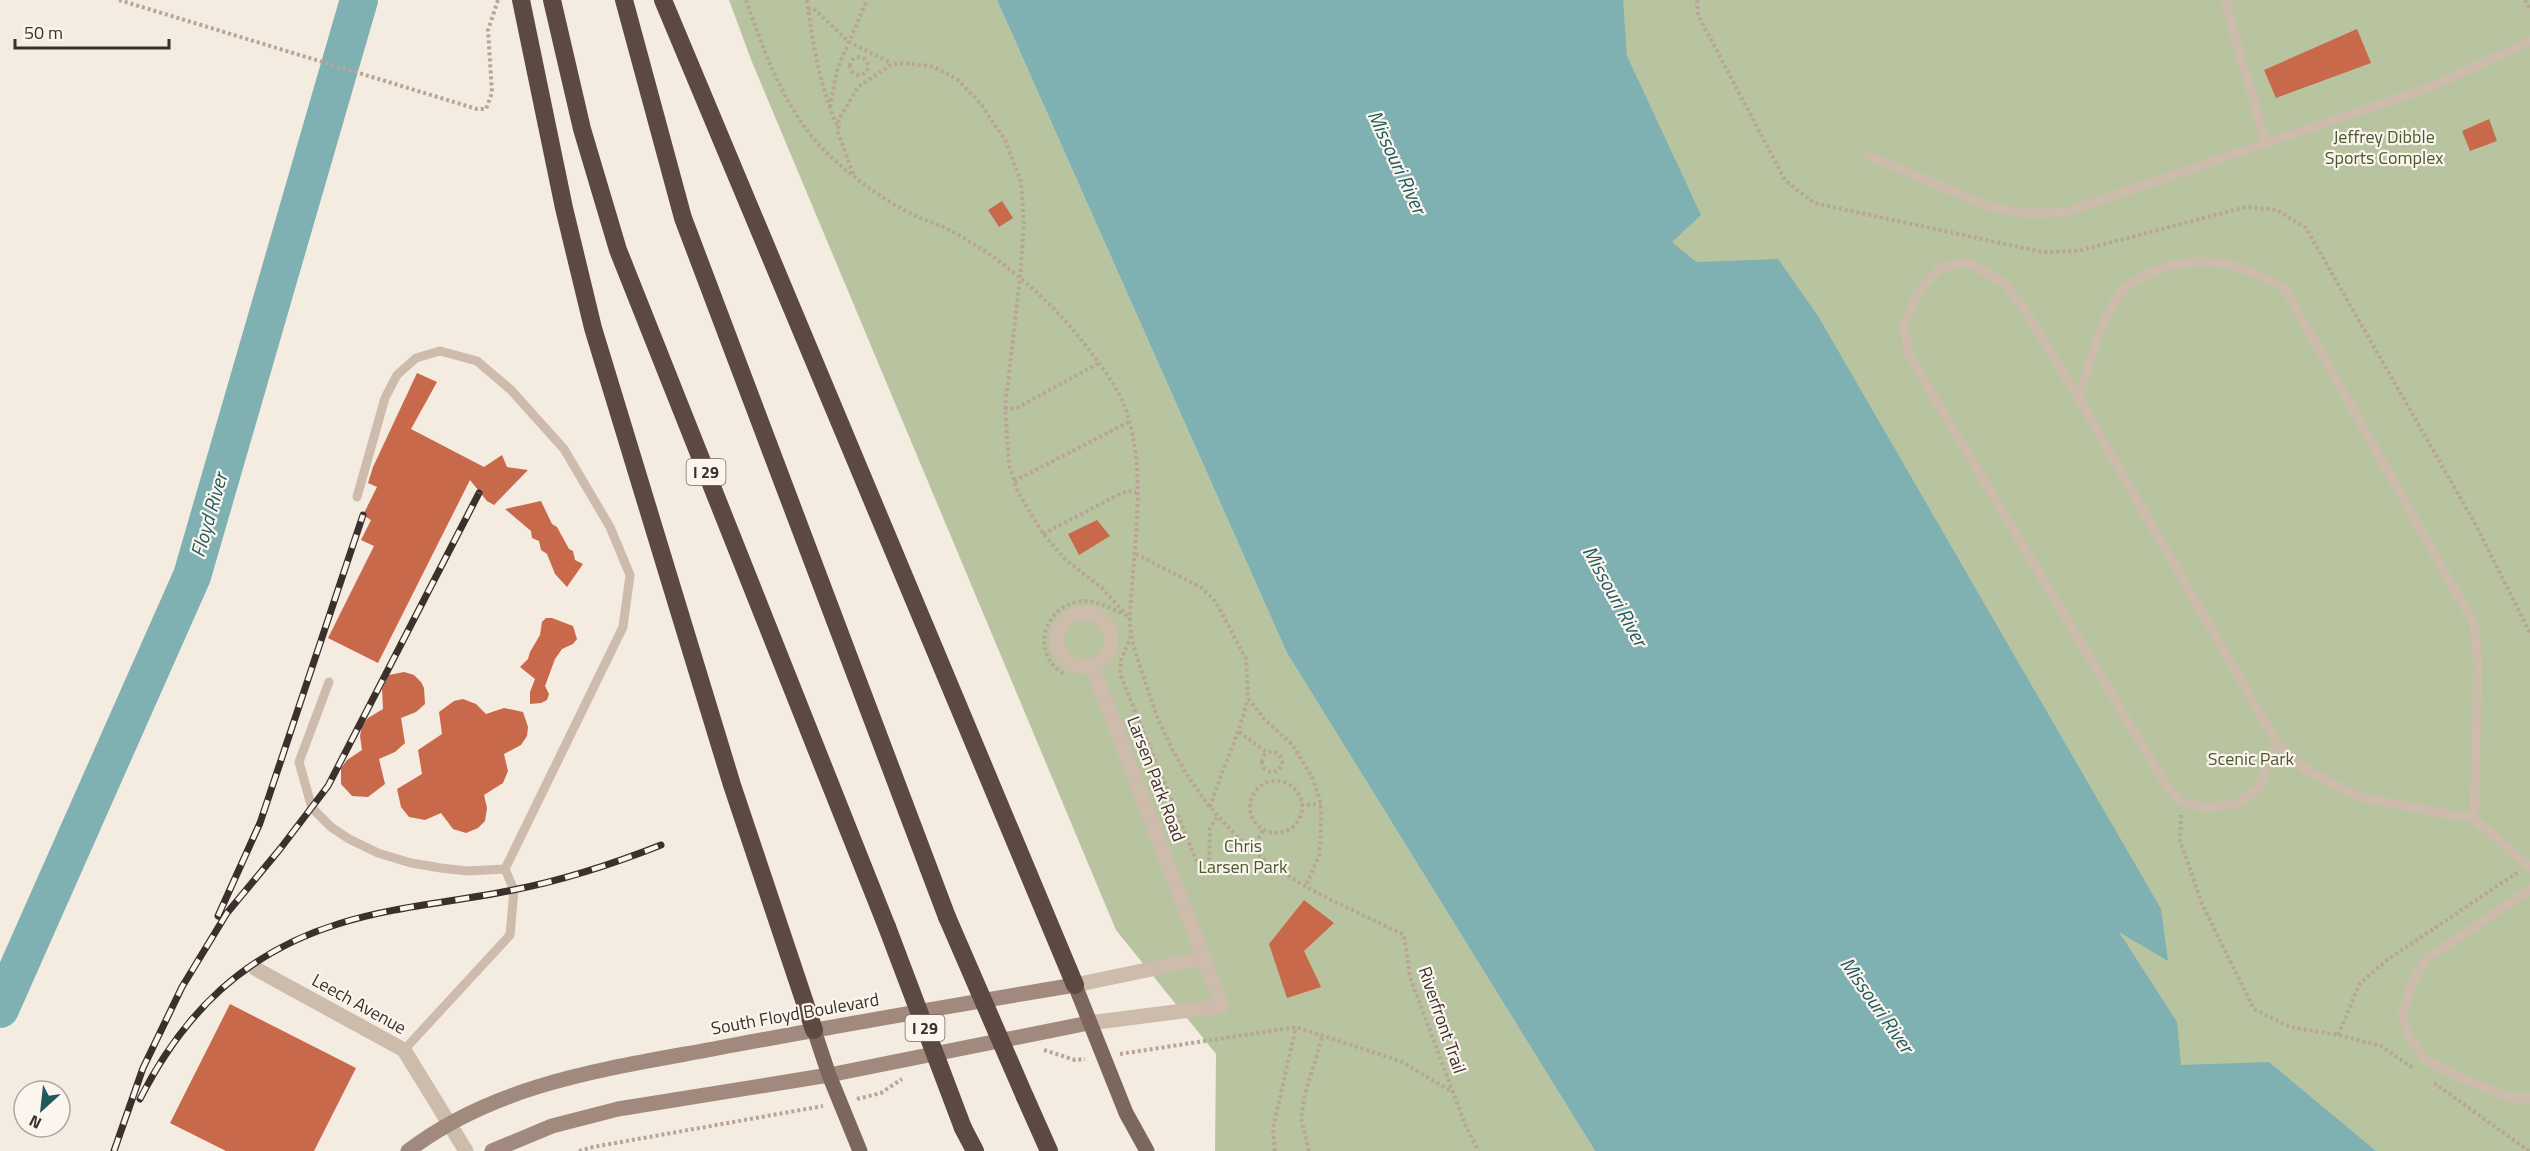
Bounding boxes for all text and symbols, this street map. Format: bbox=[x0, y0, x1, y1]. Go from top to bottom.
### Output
scale bar bbox=[15, 12, 170, 50]
text: 50 m bbox=[24, 19, 63, 46]
water label: Missouri River bbox=[1360, 105, 1436, 221]
park label: Jeffrey Dibble Sports Complex bbox=[2325, 123, 2443, 171]
road number: I 29 bbox=[686, 459, 726, 485]
water label: Floyd River bbox=[182, 466, 236, 561]
water label: Missouri River bbox=[1575, 540, 1657, 654]
street label: Larsen Park Road bbox=[1120, 712, 1193, 845]
park label: Scenic Park bbox=[2208, 745, 2295, 772]
park label: Chris Larsen Park bbox=[1198, 832, 1288, 880]
water label: Missouri River bbox=[1833, 950, 1924, 1061]
street label: Riverfront Trail bbox=[1412, 963, 1473, 1077]
street label: Leech Avenue bbox=[307, 966, 411, 1041]
street label: South Floyd Boulevard bbox=[709, 985, 881, 1042]
road number: I 29 bbox=[906, 1015, 944, 1041]
north arrow bbox=[12, 1079, 72, 1139]
text: N bbox=[25, 1109, 46, 1136]

